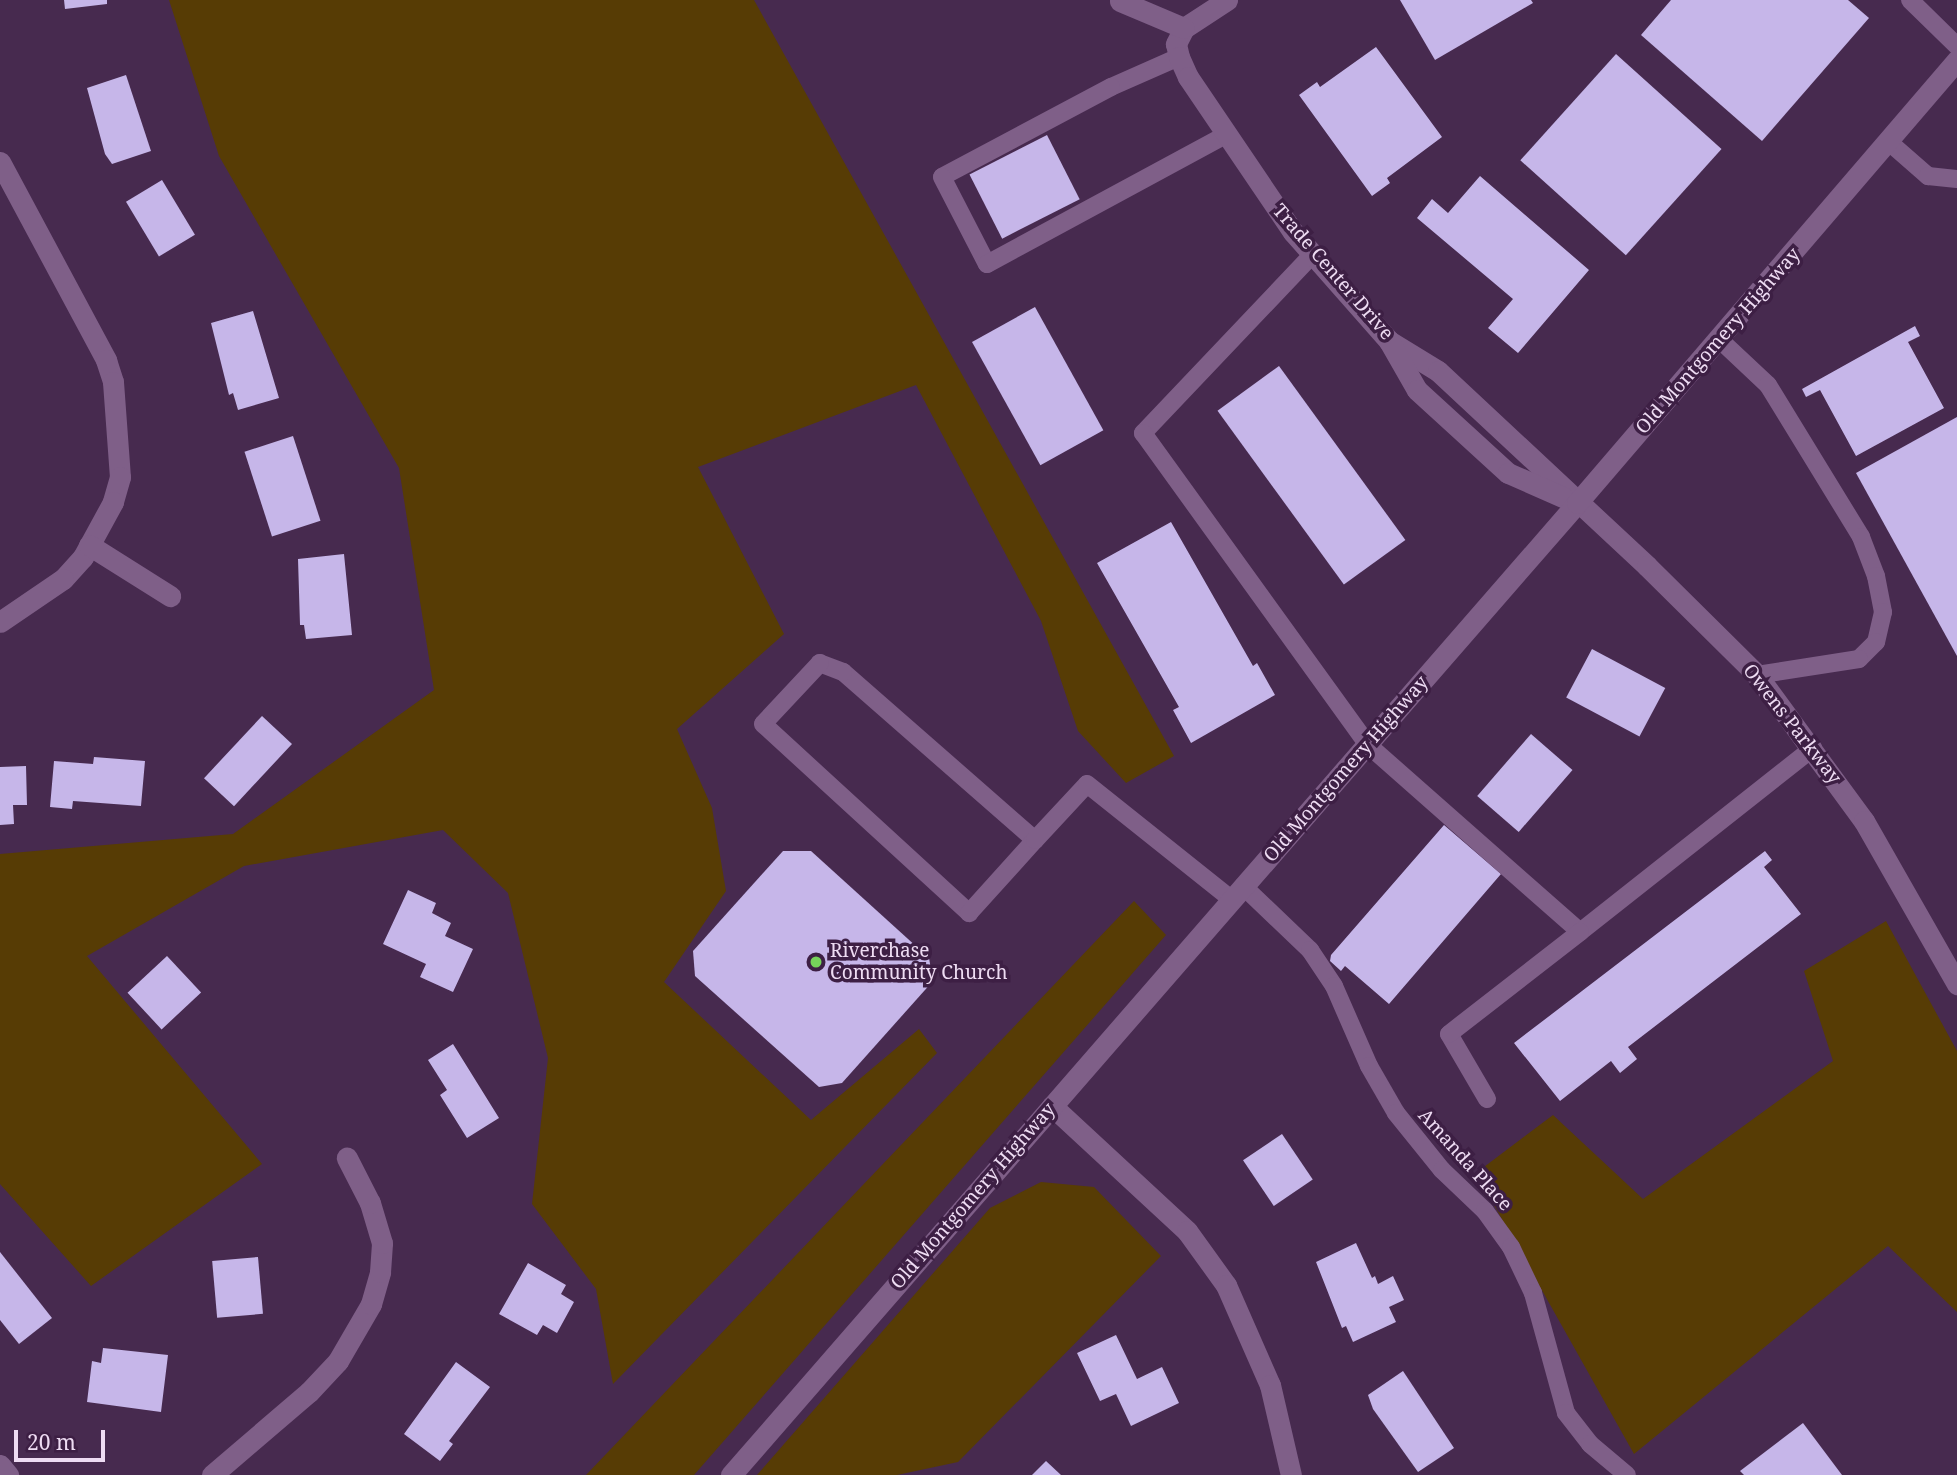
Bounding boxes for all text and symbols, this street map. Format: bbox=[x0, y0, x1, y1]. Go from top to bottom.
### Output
street label: Trade Center Drive bbox=[1268, 199, 1398, 345]
street label: Old Montgomery Highway bbox=[1631, 243, 1805, 439]
street label: Owens Parkway bbox=[1738, 659, 1846, 789]
street label: Old Montgomery Highway bbox=[1259, 671, 1433, 867]
place label: Riverchase Community Church bbox=[830, 940, 1007, 984]
marker: Riverchase Community Church bbox=[808, 954, 824, 970]
street label: Old Montgomery Highway bbox=[886, 1098, 1060, 1294]
street label: Amanda Place bbox=[1413, 1104, 1517, 1216]
scale bar bbox=[18, 1416, 108, 1460]
text: 20 m bbox=[27, 1428, 76, 1456]

